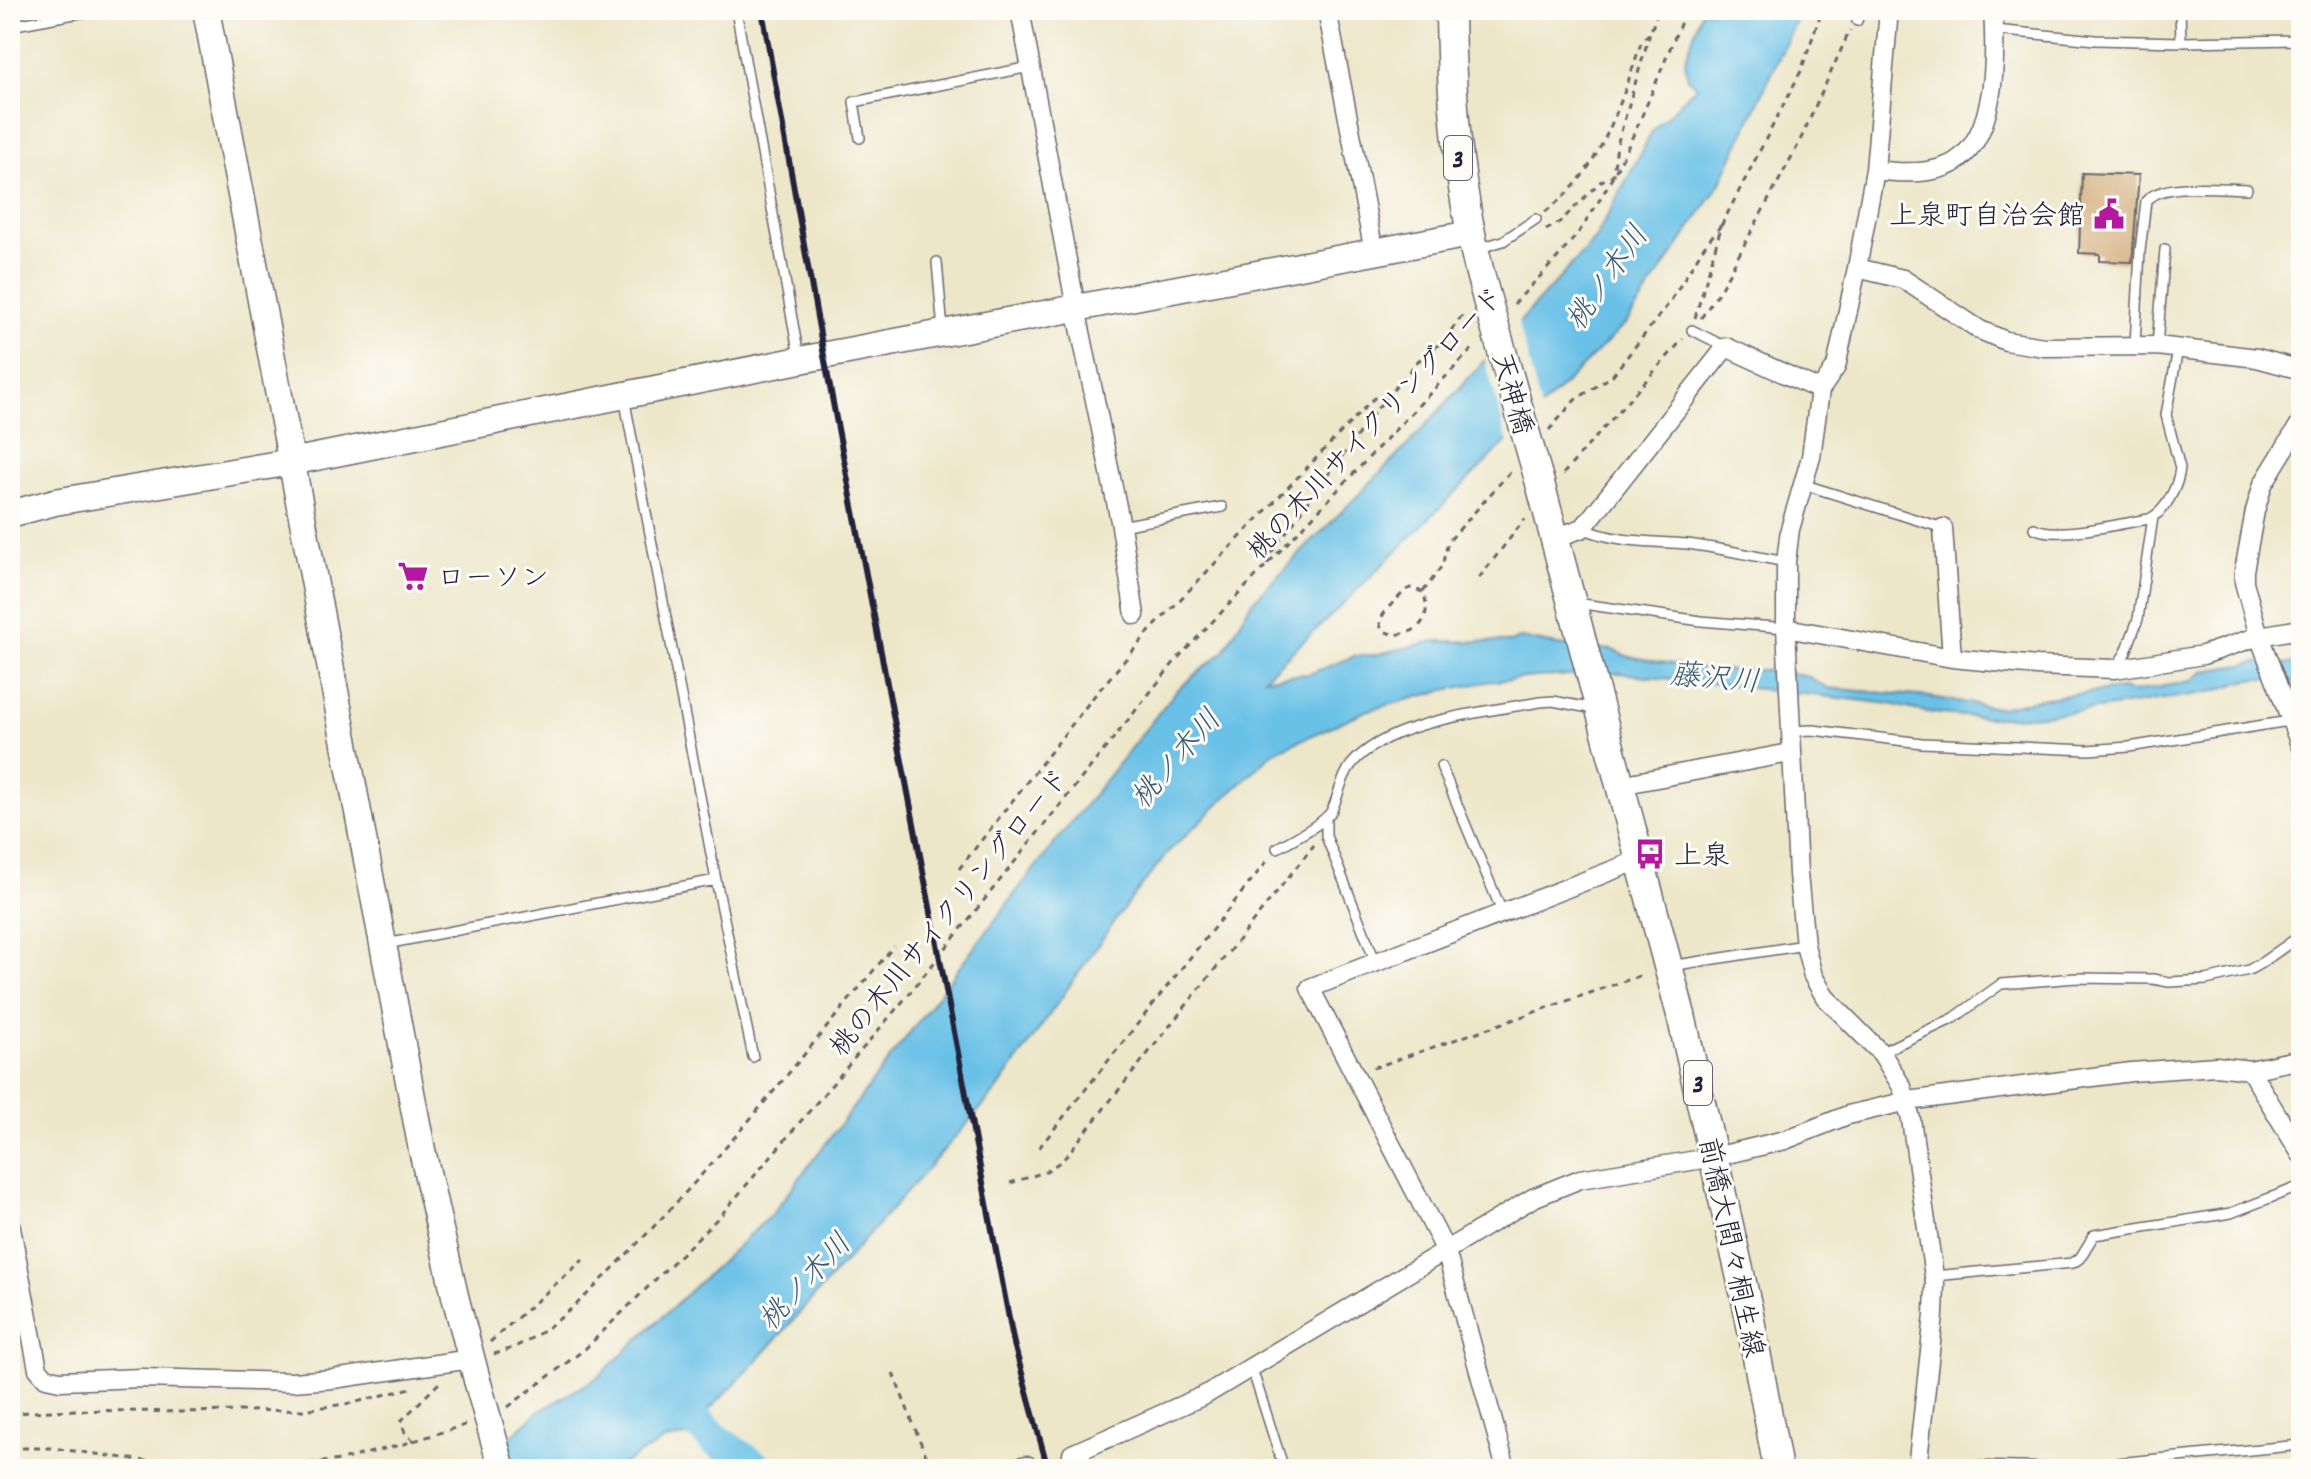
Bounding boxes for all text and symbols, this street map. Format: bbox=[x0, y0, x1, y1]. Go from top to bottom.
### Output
road number: 3 bbox=[1444, 136, 1472, 180]
public building icon: 上泉町自治会館 bbox=[2092, 197, 2126, 231]
place label: 上泉町自治会館 bbox=[1889, 199, 2085, 239]
water label: 桃ノ木川 bbox=[1558, 218, 1662, 341]
street label: 桃の木川サイクリングロード bbox=[1240, 280, 1515, 571]
street label: 天神橋 bbox=[1478, 348, 1540, 440]
supermarket icon: ローソン bbox=[396, 559, 430, 593]
place label: ローソン bbox=[437, 561, 549, 601]
water label: 藤沢川 bbox=[1668, 656, 1761, 707]
water label: 桃ノ木川 bbox=[1123, 702, 1234, 820]
street label: 桃の木川サイクリングロード bbox=[823, 761, 1081, 1067]
bus stop icon: 上泉 bbox=[1633, 837, 1667, 871]
place label: 上泉 bbox=[1674, 839, 1730, 879]
road number: 3 bbox=[1684, 1061, 1712, 1105]
street label: 前橋大間々桐生線 bbox=[1685, 1134, 1771, 1362]
water label: 桃ノ木川 bbox=[751, 1226, 864, 1343]

